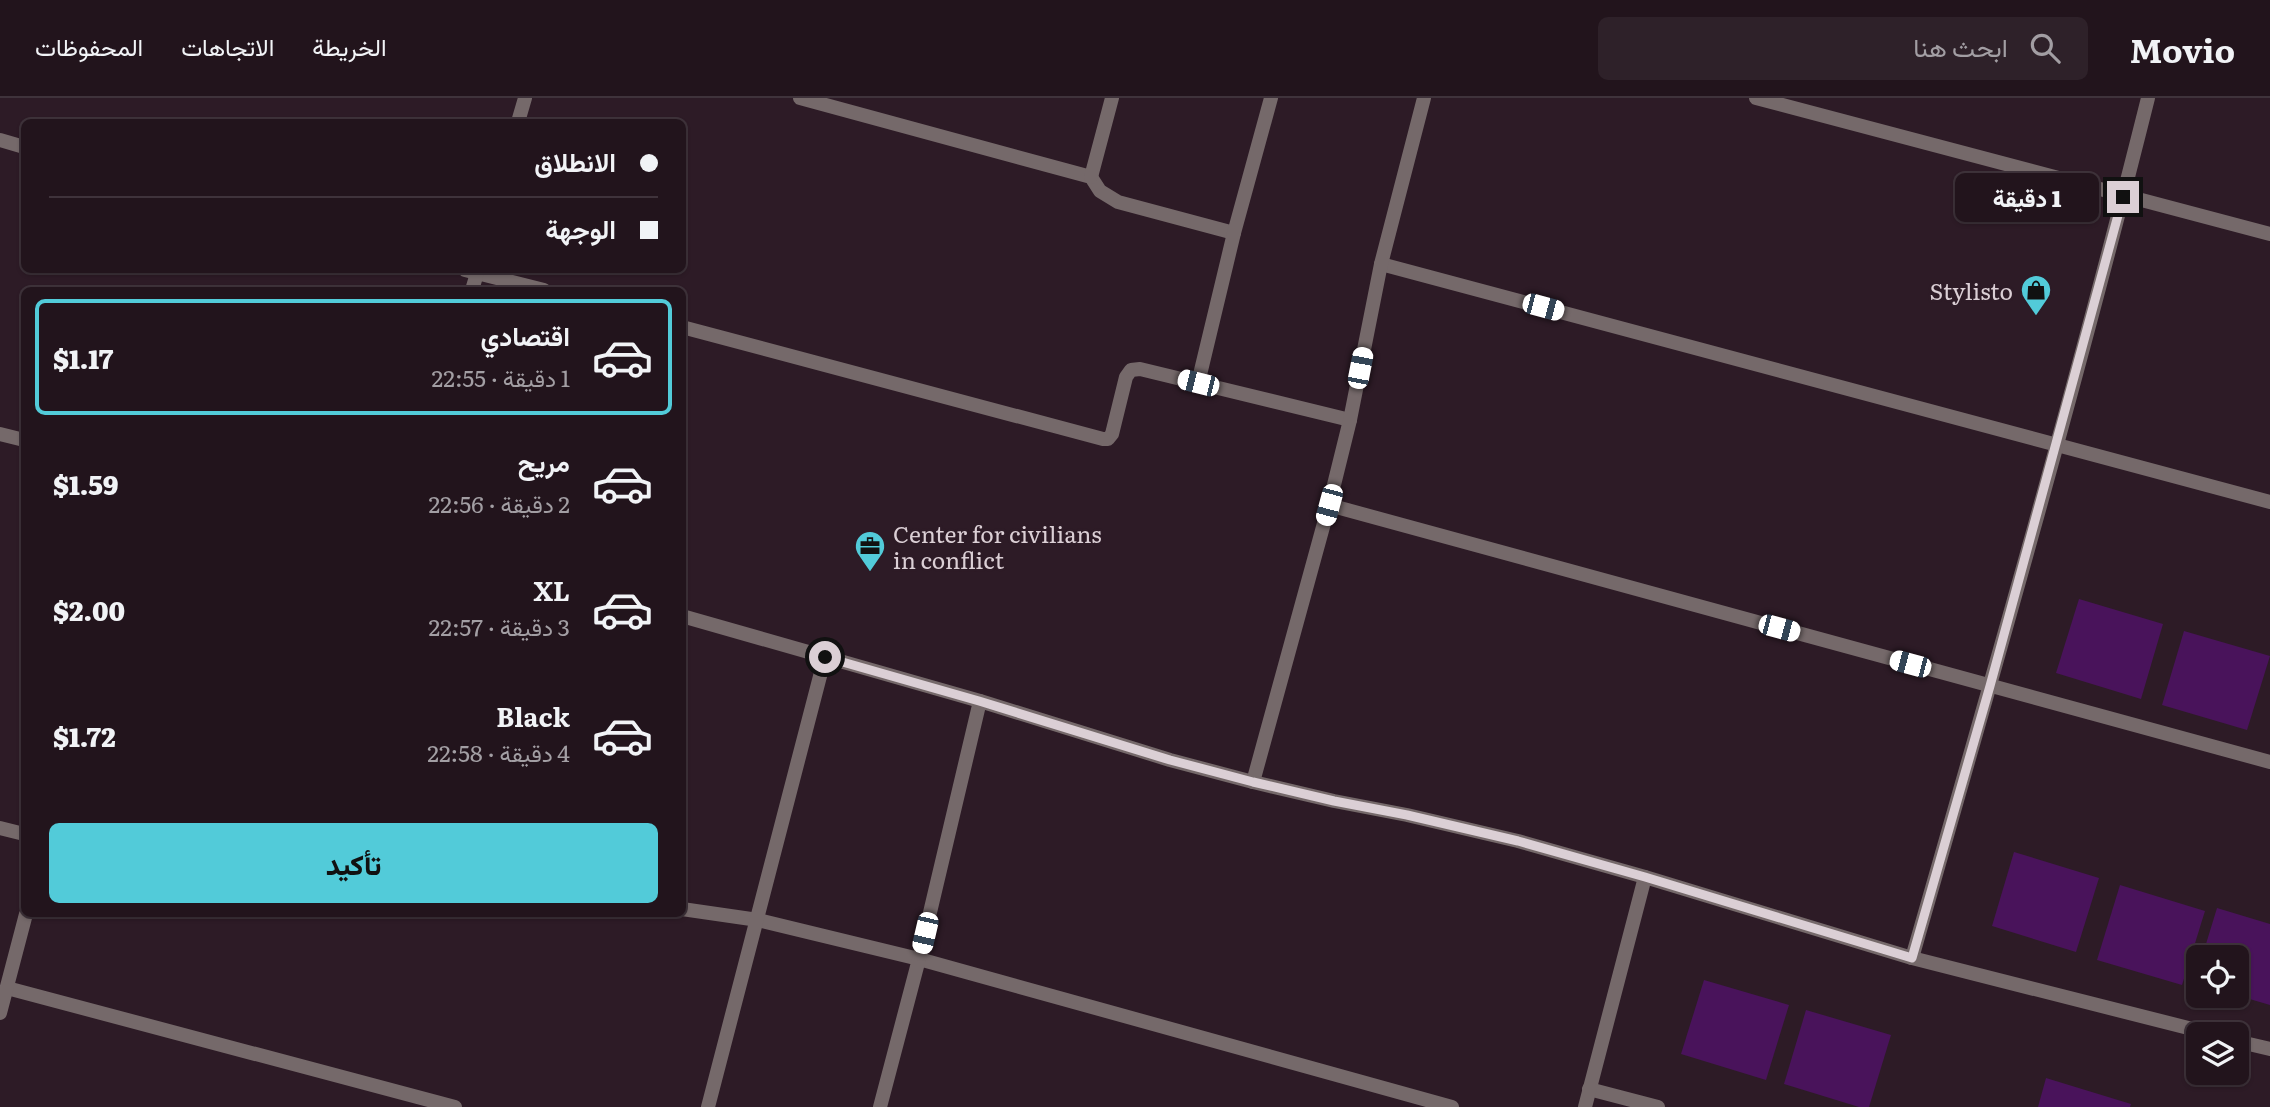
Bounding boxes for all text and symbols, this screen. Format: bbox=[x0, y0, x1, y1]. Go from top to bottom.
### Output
search box bbox=[1598, 17, 2088, 80]
text: Movio bbox=[2130, 24, 2235, 73]
text: ابحث هنا bbox=[1913, 26, 2008, 65]
text: المحفوظات bbox=[35, 28, 143, 63]
text: الاتجاهات bbox=[181, 28, 274, 63]
text: الخريطة bbox=[312, 28, 387, 63]
icon: search bbox=[2026, 29, 2064, 67]
text: الانطلاق bbox=[534, 141, 616, 180]
callout: 1 دقيقة bbox=[1955, 172, 2098, 222]
text: 1 دقيقة bbox=[1993, 180, 2061, 214]
route end bbox=[2107, 181, 2139, 213]
text: الوجهة bbox=[545, 208, 616, 247]
place label: Stylisto bbox=[1930, 273, 2013, 307]
shop icon: Stylisto bbox=[2019, 273, 2053, 317]
car bbox=[1520, 291, 1567, 323]
text: اقتصادي bbox=[481, 315, 570, 354]
icon: car bbox=[591, 326, 654, 389]
text: $1.17 bbox=[53, 338, 113, 377]
car bbox=[1346, 345, 1375, 391]
text: 1 دقيقة · 22:55 bbox=[432, 360, 570, 394]
car bbox=[1176, 368, 1221, 398]
text: مريح bbox=[518, 441, 570, 480]
icon: car bbox=[591, 452, 654, 515]
text: $1.59 bbox=[53, 464, 118, 503]
car bbox=[1314, 482, 1345, 528]
text: 2 دقيقة · 22:56 bbox=[429, 486, 570, 520]
place label: Center for civilians in conflict bbox=[893, 516, 1102, 576]
office icon: Center for civilians in conflict bbox=[853, 529, 887, 573]
text: XL bbox=[533, 570, 570, 609]
icon: car bbox=[591, 578, 654, 641]
text: $2.00 bbox=[53, 590, 125, 629]
text: 3 دقيقة · 22:57 bbox=[429, 609, 570, 643]
car bbox=[1756, 612, 1803, 644]
route start bbox=[809, 641, 841, 673]
car bbox=[1887, 648, 1934, 680]
text: Black bbox=[496, 696, 570, 735]
icon: car bbox=[591, 704, 654, 767]
text: $1.72 bbox=[53, 716, 116, 755]
text: 4 دقيقة · 22:58 bbox=[427, 735, 570, 769]
button: تأكيد bbox=[49, 823, 658, 903]
car bbox=[911, 910, 940, 956]
map controls bbox=[2186, 945, 2249, 1085]
button: locate bbox=[2186, 945, 2249, 1008]
button: layers bbox=[2186, 1022, 2249, 1085]

